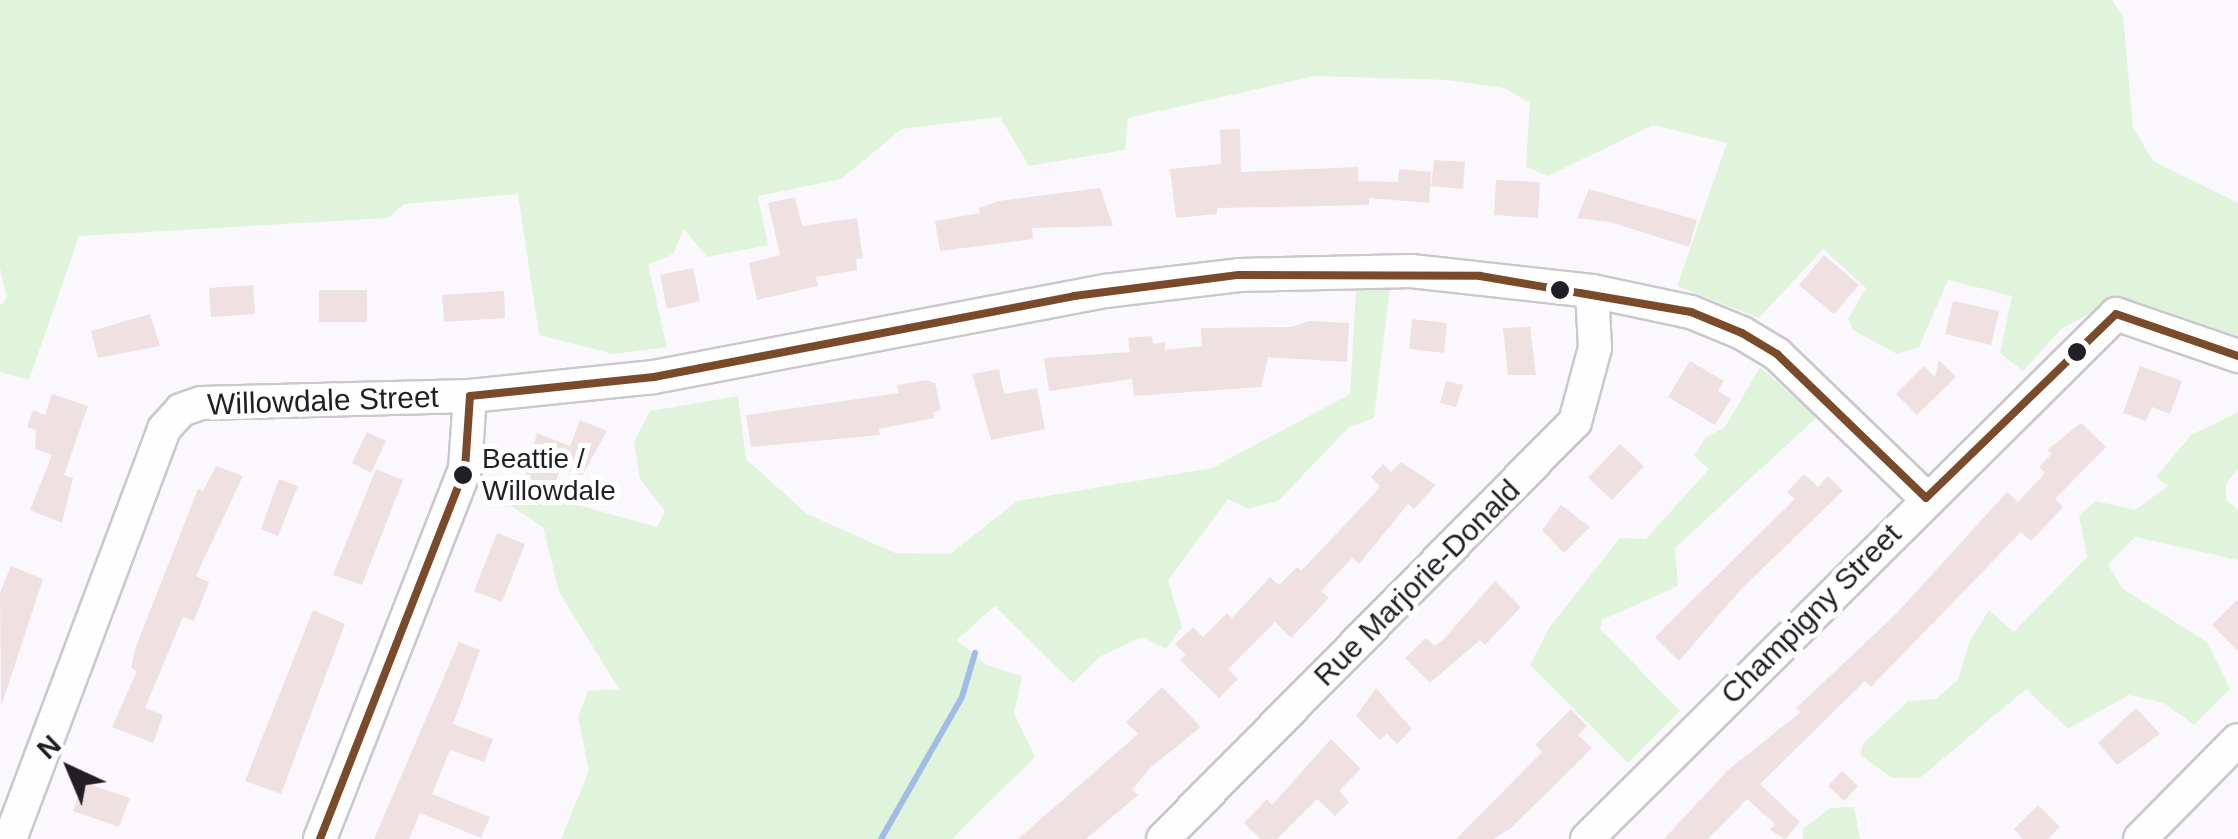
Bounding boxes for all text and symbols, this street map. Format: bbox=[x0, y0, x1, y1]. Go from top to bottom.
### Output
unlabelled marker bbox=[1550, 280, 1570, 300]
unlabelled marker bbox=[2067, 342, 2087, 362]
street label: Willowdale Street bbox=[207, 379, 439, 423]
place label: Beattie / Willowdale bbox=[482, 442, 616, 508]
marker: Beattie / Willowdale bbox=[453, 465, 473, 485]
street label: Rue Marjorie-Donald bbox=[1306, 472, 1528, 694]
street label: Champigny Street bbox=[1713, 516, 1909, 712]
north arrow bbox=[20, 719, 120, 819]
text: N bbox=[31, 729, 67, 765]

